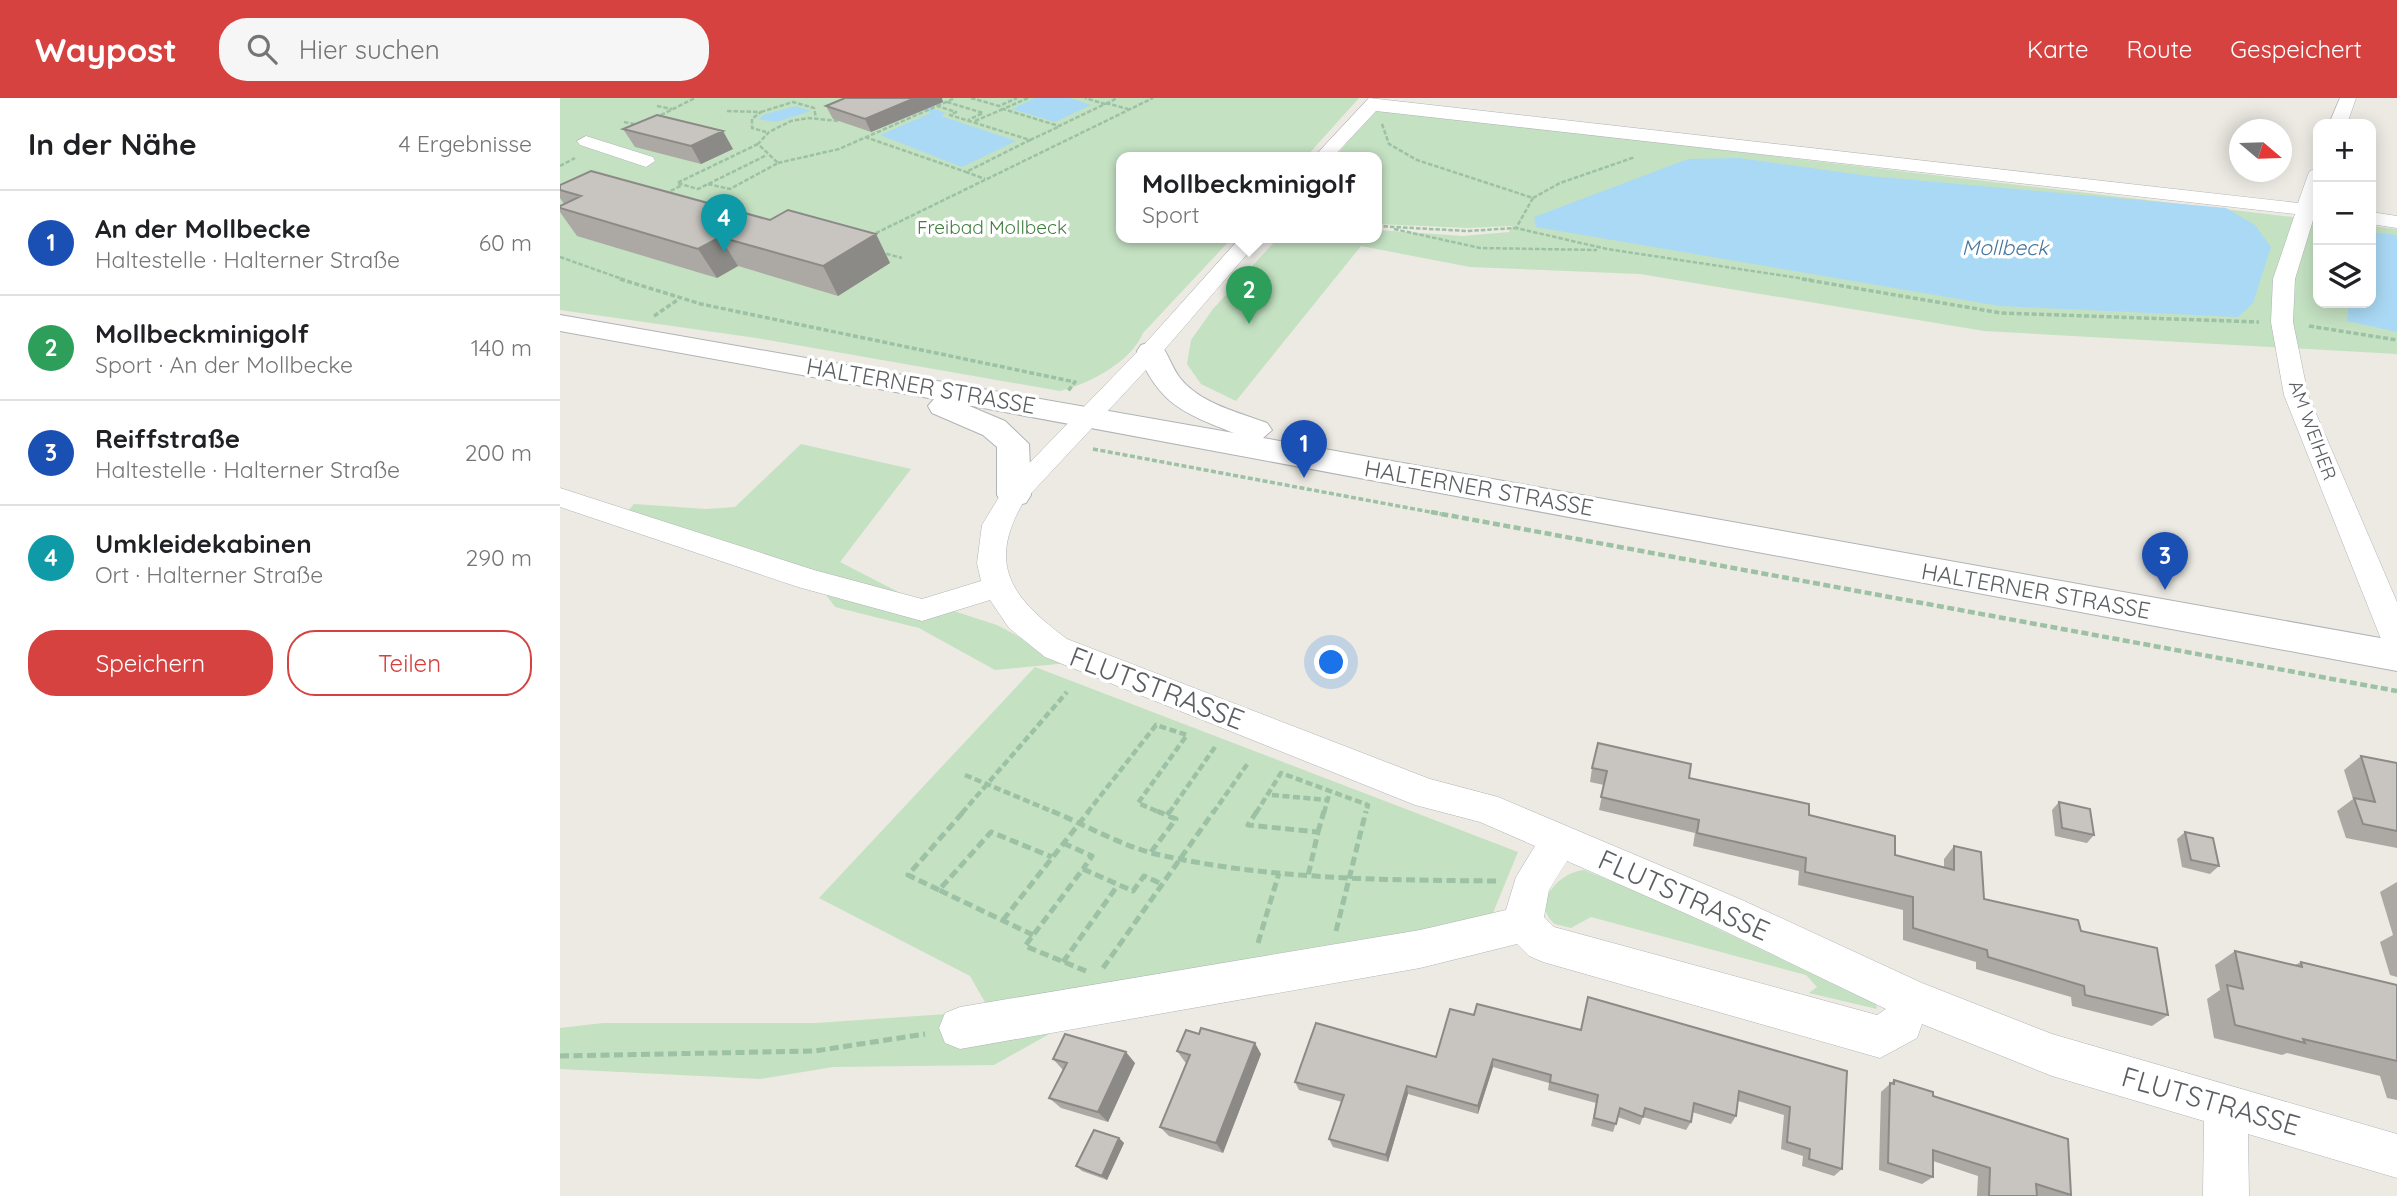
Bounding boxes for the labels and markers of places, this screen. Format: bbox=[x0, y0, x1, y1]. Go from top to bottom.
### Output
pin: 4 bbox=[701, 194, 747, 252]
pin: 2 bbox=[1226, 266, 1272, 324]
pin: 1 bbox=[1281, 420, 1327, 478]
pin: 3 bbox=[2142, 532, 2188, 590]

